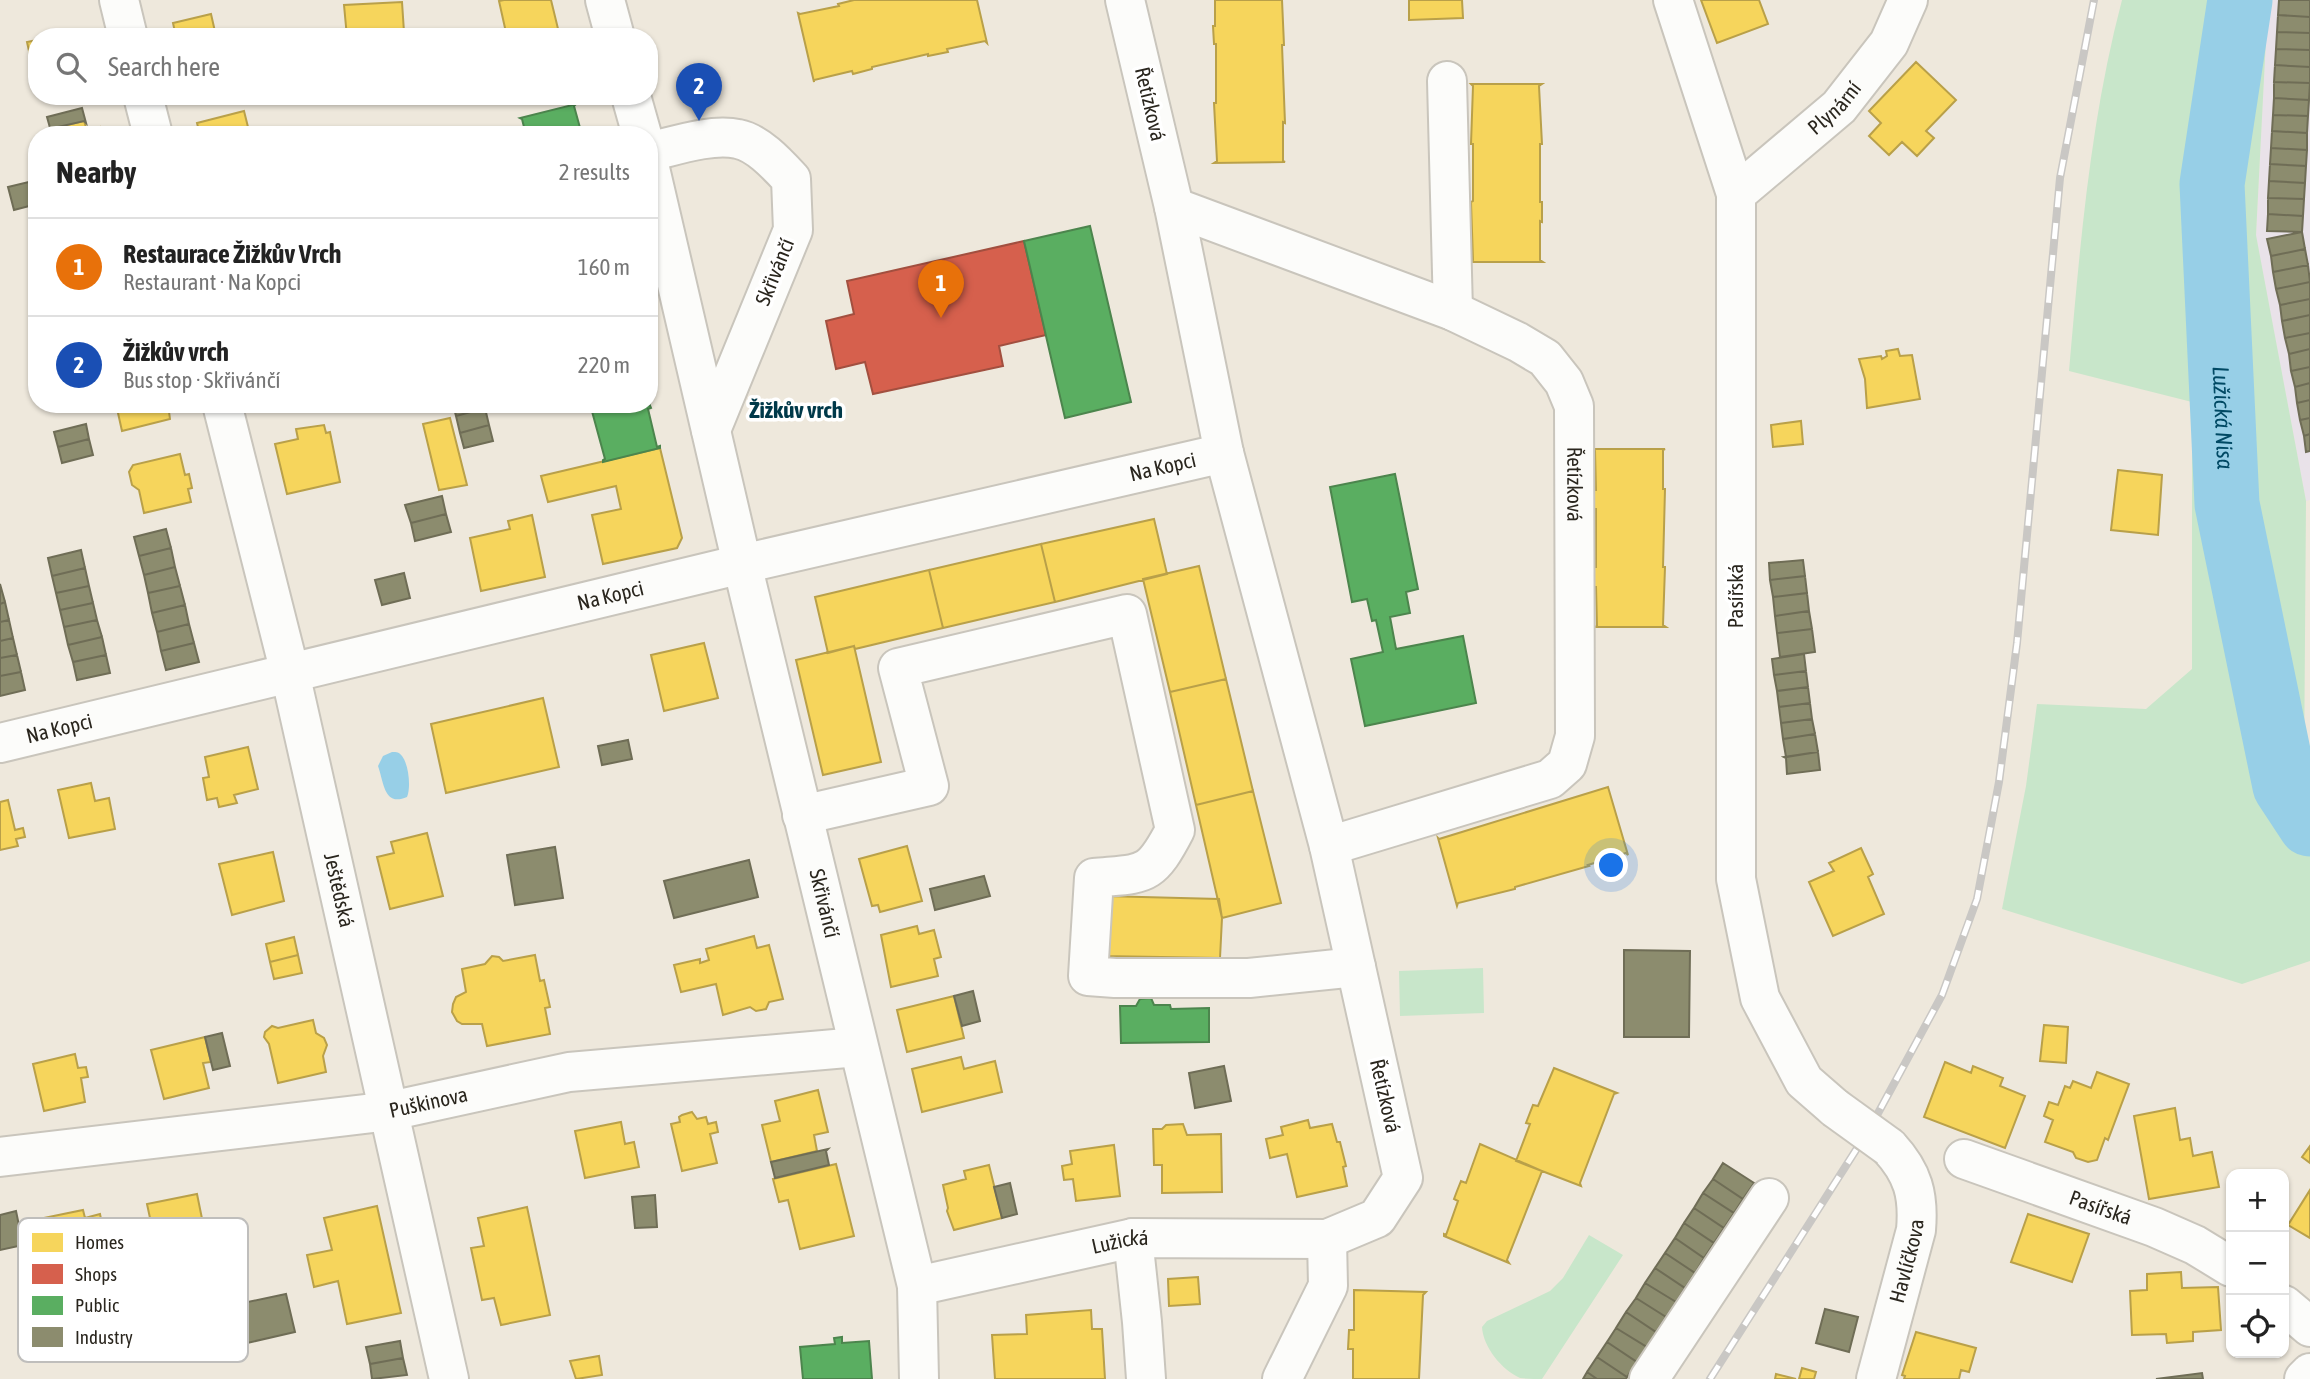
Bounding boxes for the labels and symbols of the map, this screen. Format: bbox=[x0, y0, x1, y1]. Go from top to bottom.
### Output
pin: 2 bbox=[676, 63, 722, 121]
street label: Řetízková bbox=[1131, 64, 1171, 143]
street label: Plynární bbox=[1803, 76, 1866, 139]
street label: Skřivánčí bbox=[750, 234, 798, 309]
pin: 1 bbox=[918, 260, 964, 318]
water label: Lužická Nisa bbox=[2208, 365, 2238, 470]
district label: Žižkův vrch bbox=[749, 397, 843, 423]
street label: Na Kopci bbox=[1127, 447, 1198, 485]
street label: Řetízková bbox=[1563, 447, 1587, 522]
street label: Pasířská bbox=[1723, 564, 1747, 628]
street label: Na Kopci bbox=[575, 575, 646, 614]
street label: Na Kopci bbox=[23, 708, 95, 747]
your location bbox=[1594, 848, 1628, 882]
street label: Ještědská bbox=[320, 850, 360, 929]
street label: Skřivánčí bbox=[805, 866, 845, 940]
street label: Řetízková bbox=[1366, 1056, 1406, 1135]
street label: Puškinova bbox=[387, 1081, 470, 1122]
street label: Pasířská bbox=[2066, 1185, 2135, 1229]
legend bbox=[18, 1218, 248, 1362]
street label: Havlíčkova bbox=[1884, 1219, 1928, 1305]
street label: Lužická bbox=[1089, 1225, 1149, 1258]
text: Homes bbox=[75, 1231, 124, 1253]
text: Shops bbox=[75, 1263, 117, 1285]
text: Public bbox=[75, 1294, 120, 1316]
text: Industry bbox=[75, 1326, 133, 1348]

